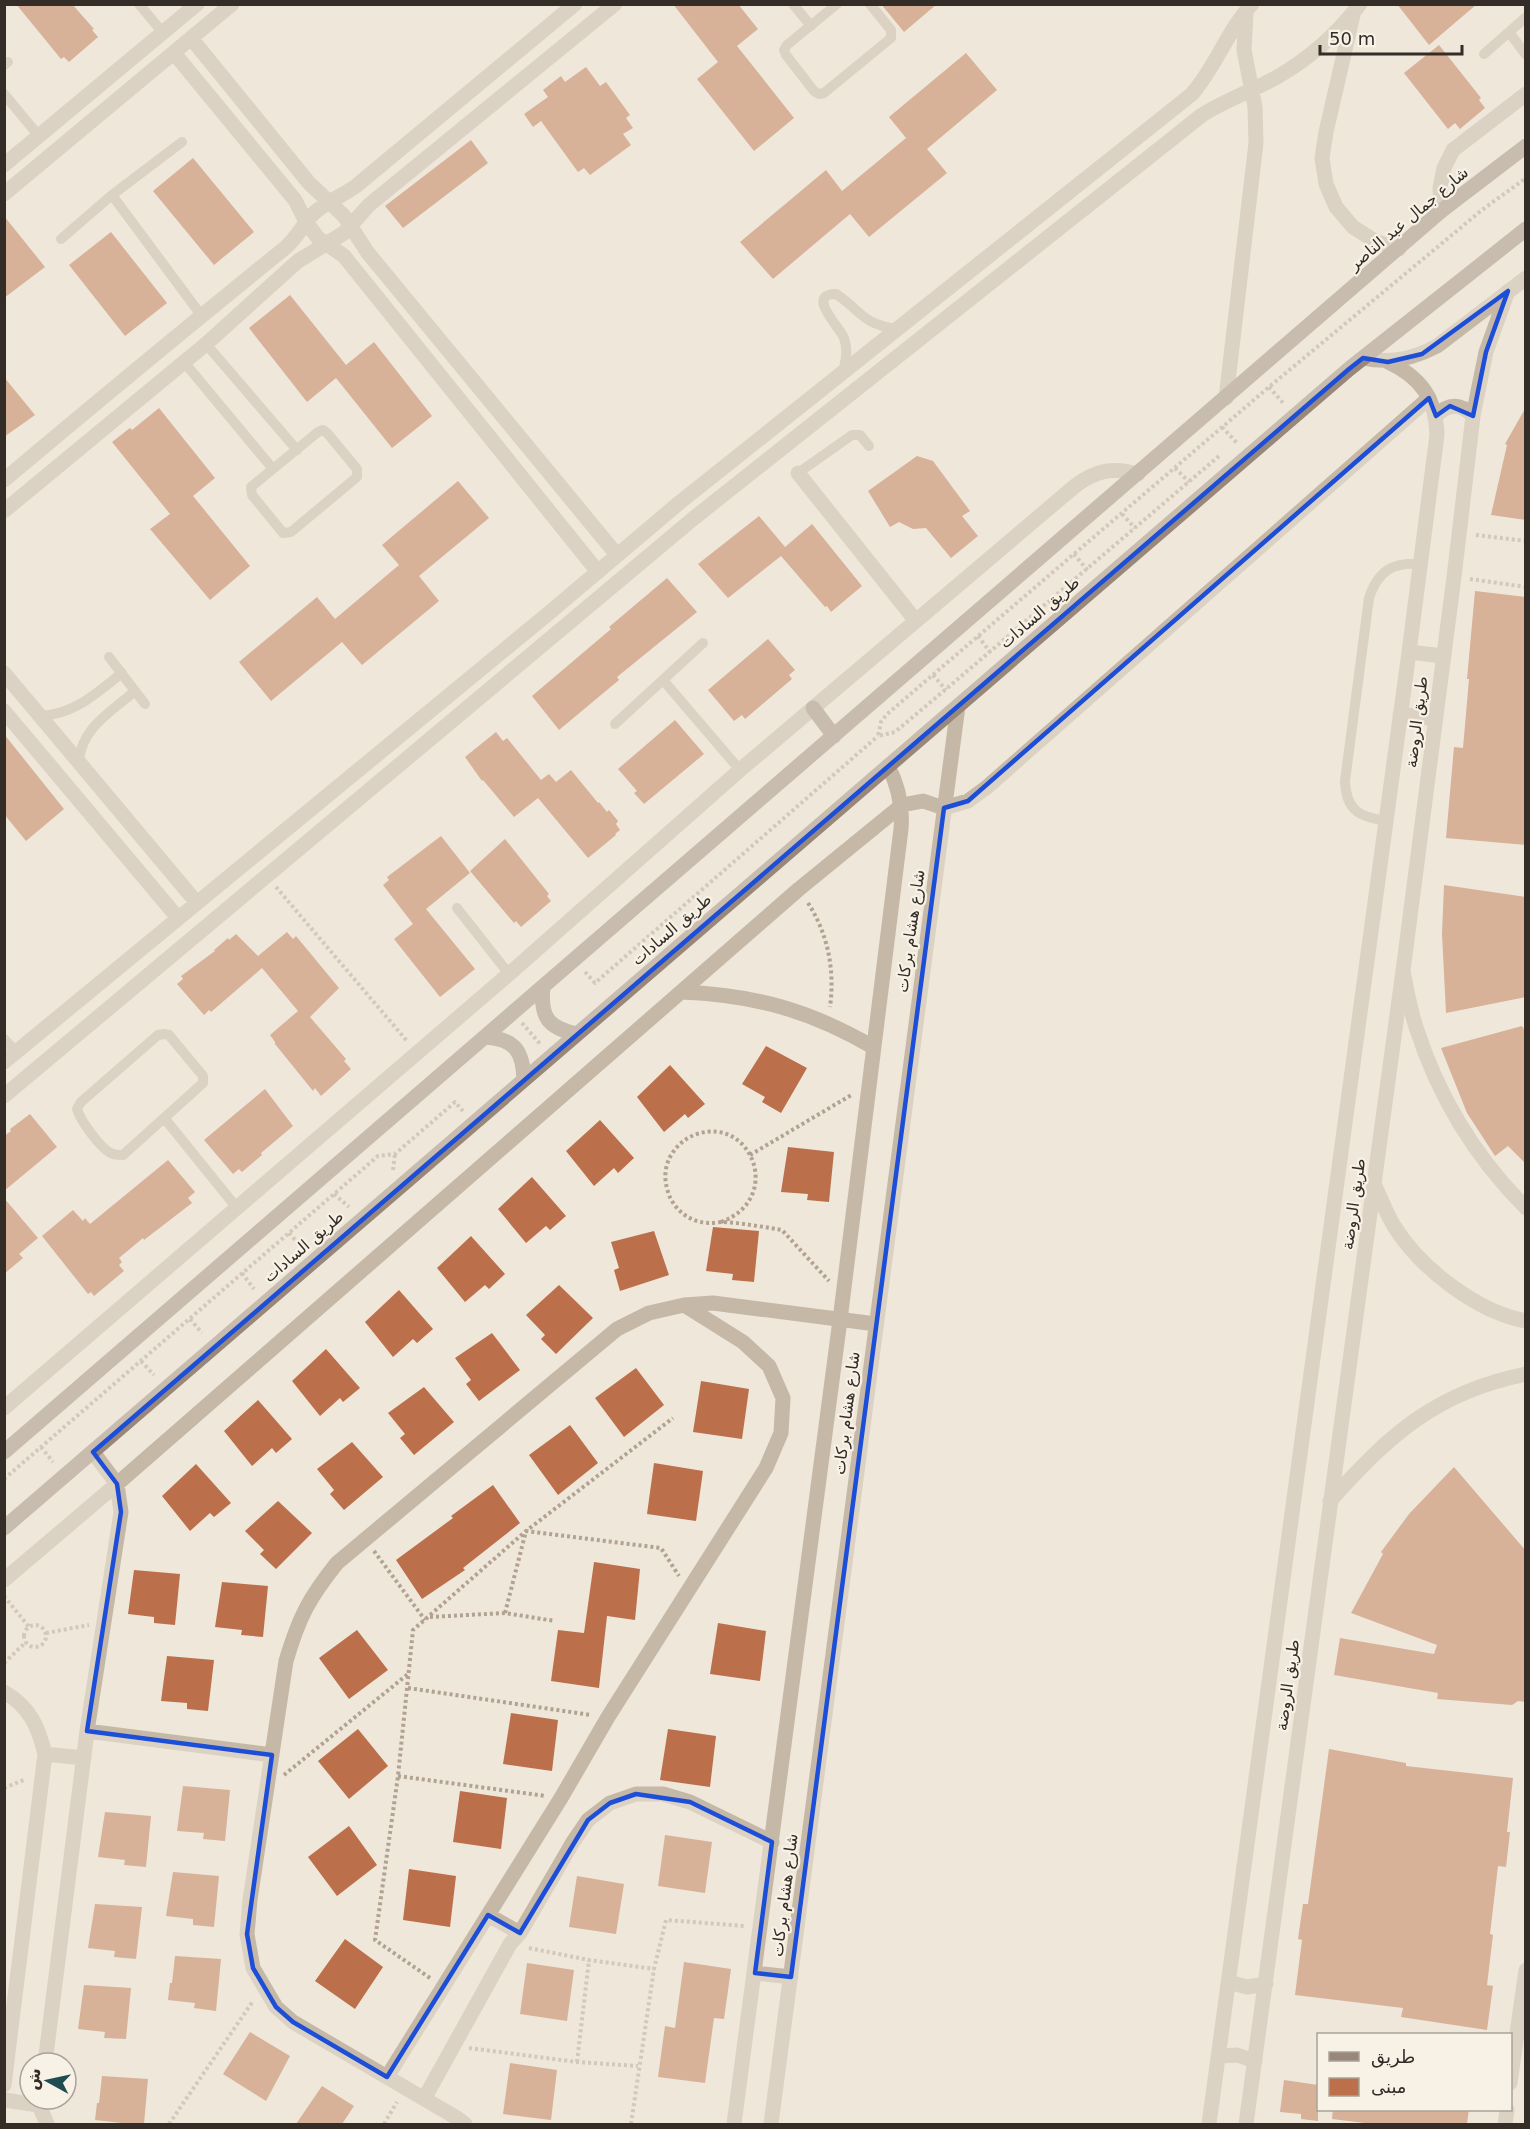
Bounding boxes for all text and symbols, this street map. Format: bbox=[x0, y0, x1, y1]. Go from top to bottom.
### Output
scale bar bbox=[1320, 18, 1462, 56]
text: 50 m bbox=[1329, 28, 1375, 49]
street label: شارع جمال عبد الناصر bbox=[1344, 163, 1473, 275]
street label: طريق السادات bbox=[996, 573, 1084, 653]
street label: طريق الروضة bbox=[1401, 675, 1433, 769]
street label: شارع هشام بركات bbox=[892, 868, 930, 994]
street label: طريق السادات bbox=[628, 890, 716, 970]
street label: طريق الروضة bbox=[1338, 1157, 1370, 1251]
street label: طريق السادات bbox=[260, 1207, 348, 1287]
street label: شارع هشام بركات bbox=[830, 1350, 864, 1476]
street label: طريق الروضة bbox=[1272, 1638, 1304, 1732]
street label: شارع هشام بركات bbox=[768, 1832, 802, 1958]
legend bbox=[1317, 2033, 1512, 2111]
text: طريق bbox=[1371, 2046, 1415, 2068]
north arrow bbox=[18, 2051, 78, 2111]
text: ش bbox=[23, 2067, 45, 2091]
text: مبنى bbox=[1371, 2076, 1407, 2097]

